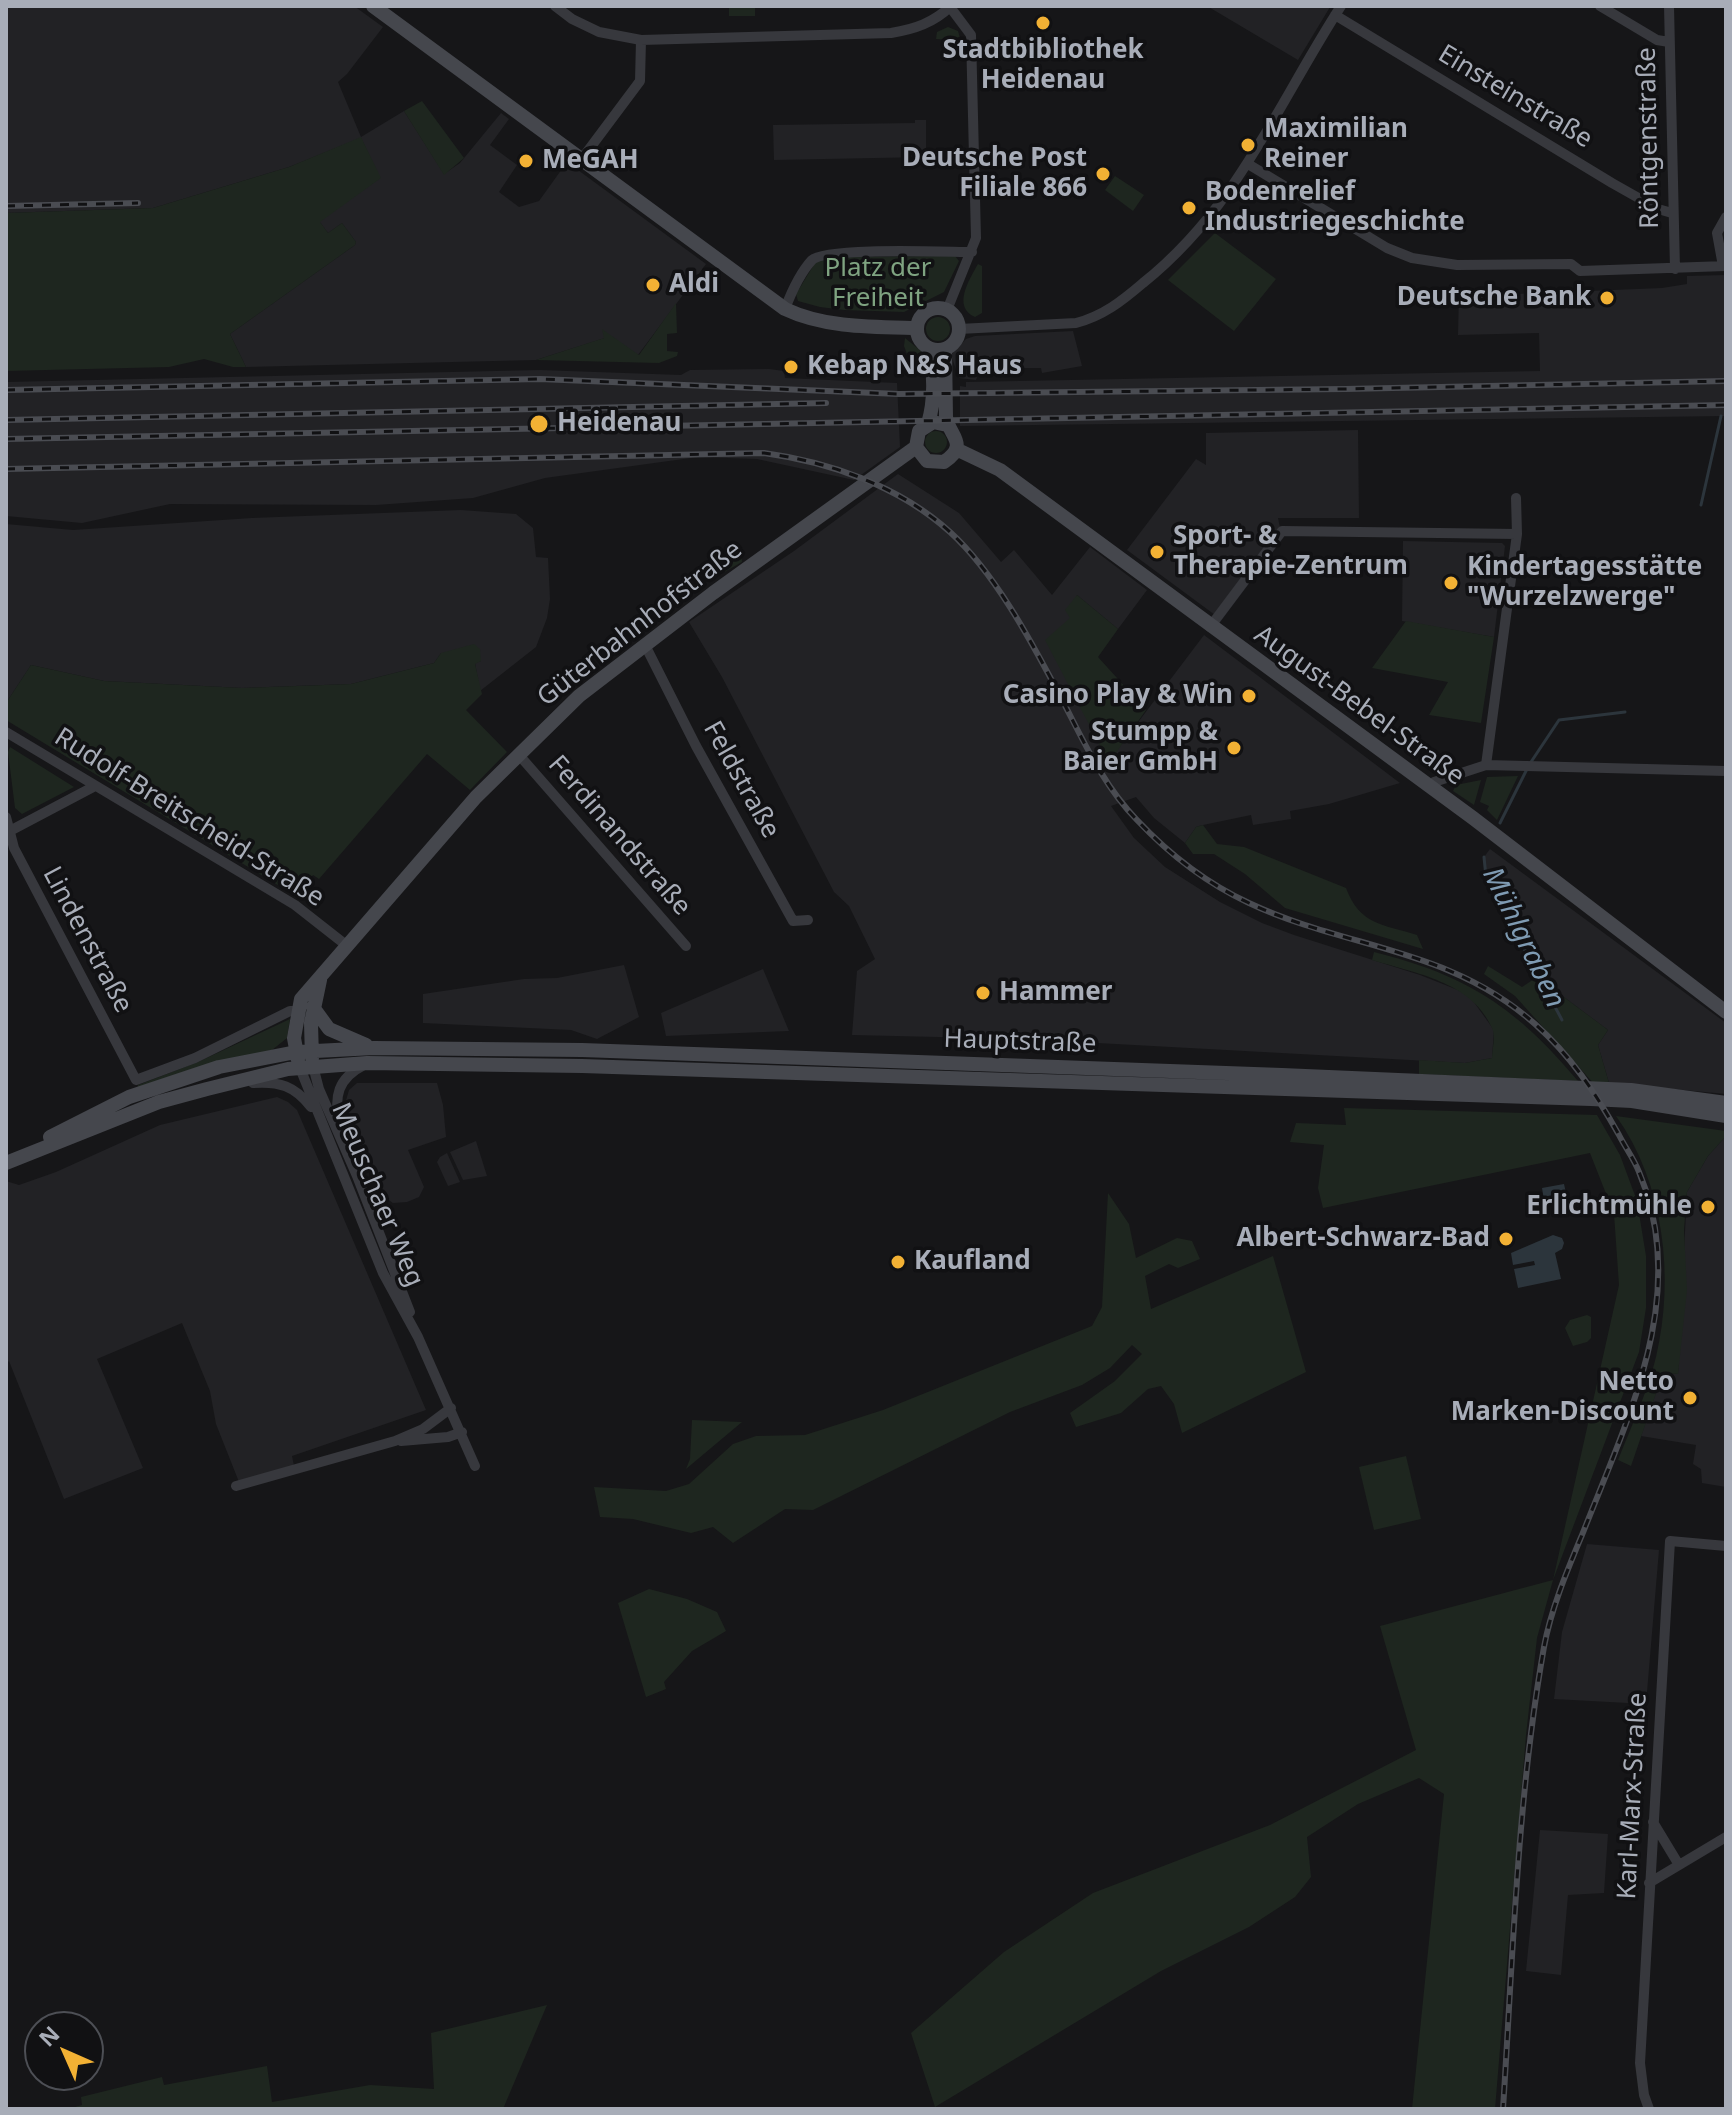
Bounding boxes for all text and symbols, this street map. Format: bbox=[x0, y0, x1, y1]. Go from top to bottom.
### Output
marker: Stadtbibliothek Heidenau bbox=[1034, 14, 1052, 32]
place label: Stadtbibliothek Heidenau bbox=[942, 35, 1144, 96]
street label: Einsteinstraße bbox=[1432, 39, 1598, 155]
street label: Röntgenstraße bbox=[1632, 47, 1666, 229]
place label: Maximilian Reiner bbox=[1264, 114, 1408, 176]
marker: Maximilian Reiner bbox=[1239, 136, 1257, 154]
place label: Deutsche Post Filiale 866 bbox=[902, 143, 1087, 204]
place label: MeGAH bbox=[542, 145, 639, 177]
marker: MeGAH bbox=[517, 152, 535, 170]
marker: Deutsche Post Filiale 866 bbox=[1094, 165, 1112, 183]
place label: Bodenrelief Industriegeschichte bbox=[1205, 177, 1465, 238]
marker: Bodenrelief Industriegeschichte bbox=[1180, 199, 1198, 217]
park label: Platz der Freiheit bbox=[825, 253, 931, 314]
place label: Aldi bbox=[669, 269, 719, 301]
marker: Aldi bbox=[644, 276, 662, 294]
place label: Deutsche Bank bbox=[1397, 282, 1591, 314]
marker: Deutsche Bank bbox=[1598, 289, 1616, 307]
place label: Kebap N&S Haus bbox=[807, 351, 1022, 383]
marker: Kebap N&S Haus bbox=[782, 358, 800, 376]
place label: Heidenau bbox=[557, 408, 682, 440]
marker: Heidenau bbox=[528, 413, 550, 435]
place label: Sport- & Therapie-Zentrum bbox=[1173, 521, 1408, 582]
street label: Güterbahnhofstraße bbox=[532, 534, 748, 714]
marker: Sport- & Therapie-Zentrum bbox=[1148, 543, 1166, 561]
place label: Kindertagesstätte "Wurzelzwerge" bbox=[1467, 552, 1702, 614]
marker: Kindertagesstätte "Wurzelzwerge" bbox=[1442, 574, 1460, 592]
street label: August-Bebel-Straße bbox=[1248, 619, 1470, 793]
place label: Casino Play & Win bbox=[1003, 680, 1233, 712]
marker: Casino Play & Win bbox=[1240, 687, 1258, 705]
street label: Feldstraße bbox=[696, 716, 786, 844]
place label: Stumpp & Baier GmbH bbox=[1063, 717, 1218, 778]
street label: Rudolf-Breitscheid-Straße bbox=[48, 722, 330, 914]
marker: Stumpp & Baier GmbH bbox=[1225, 739, 1243, 757]
street label: Ferdinandstraße bbox=[541, 750, 697, 922]
street label: Lindenstraße bbox=[35, 862, 139, 1018]
water label: Mühlgraben bbox=[1475, 862, 1571, 1014]
place label: Hammer bbox=[999, 977, 1112, 1009]
marker: Hammer bbox=[974, 984, 992, 1002]
street label: Hauptstraße bbox=[943, 1024, 1097, 1060]
street label: Meuschaer Weg bbox=[324, 1099, 430, 1291]
place label: Erlichtmühle bbox=[1526, 1191, 1692, 1223]
marker: Erlichtmühle bbox=[1699, 1198, 1717, 1216]
place label: Albert-Schwarz-Bad bbox=[1237, 1223, 1490, 1255]
marker: Albert-Schwarz-Bad bbox=[1497, 1230, 1515, 1248]
place label: Kaufland bbox=[914, 1246, 1031, 1278]
marker: Kaufland bbox=[889, 1253, 907, 1271]
place label: Netto Marken-Discount bbox=[1451, 1367, 1674, 1428]
marker: Netto Marken-Discount bbox=[1681, 1389, 1699, 1407]
street label: Karl-Marx-Straße bbox=[1612, 1692, 1654, 1900]
north arrow bbox=[24, 2011, 104, 2091]
text: N bbox=[32, 2019, 65, 2052]

